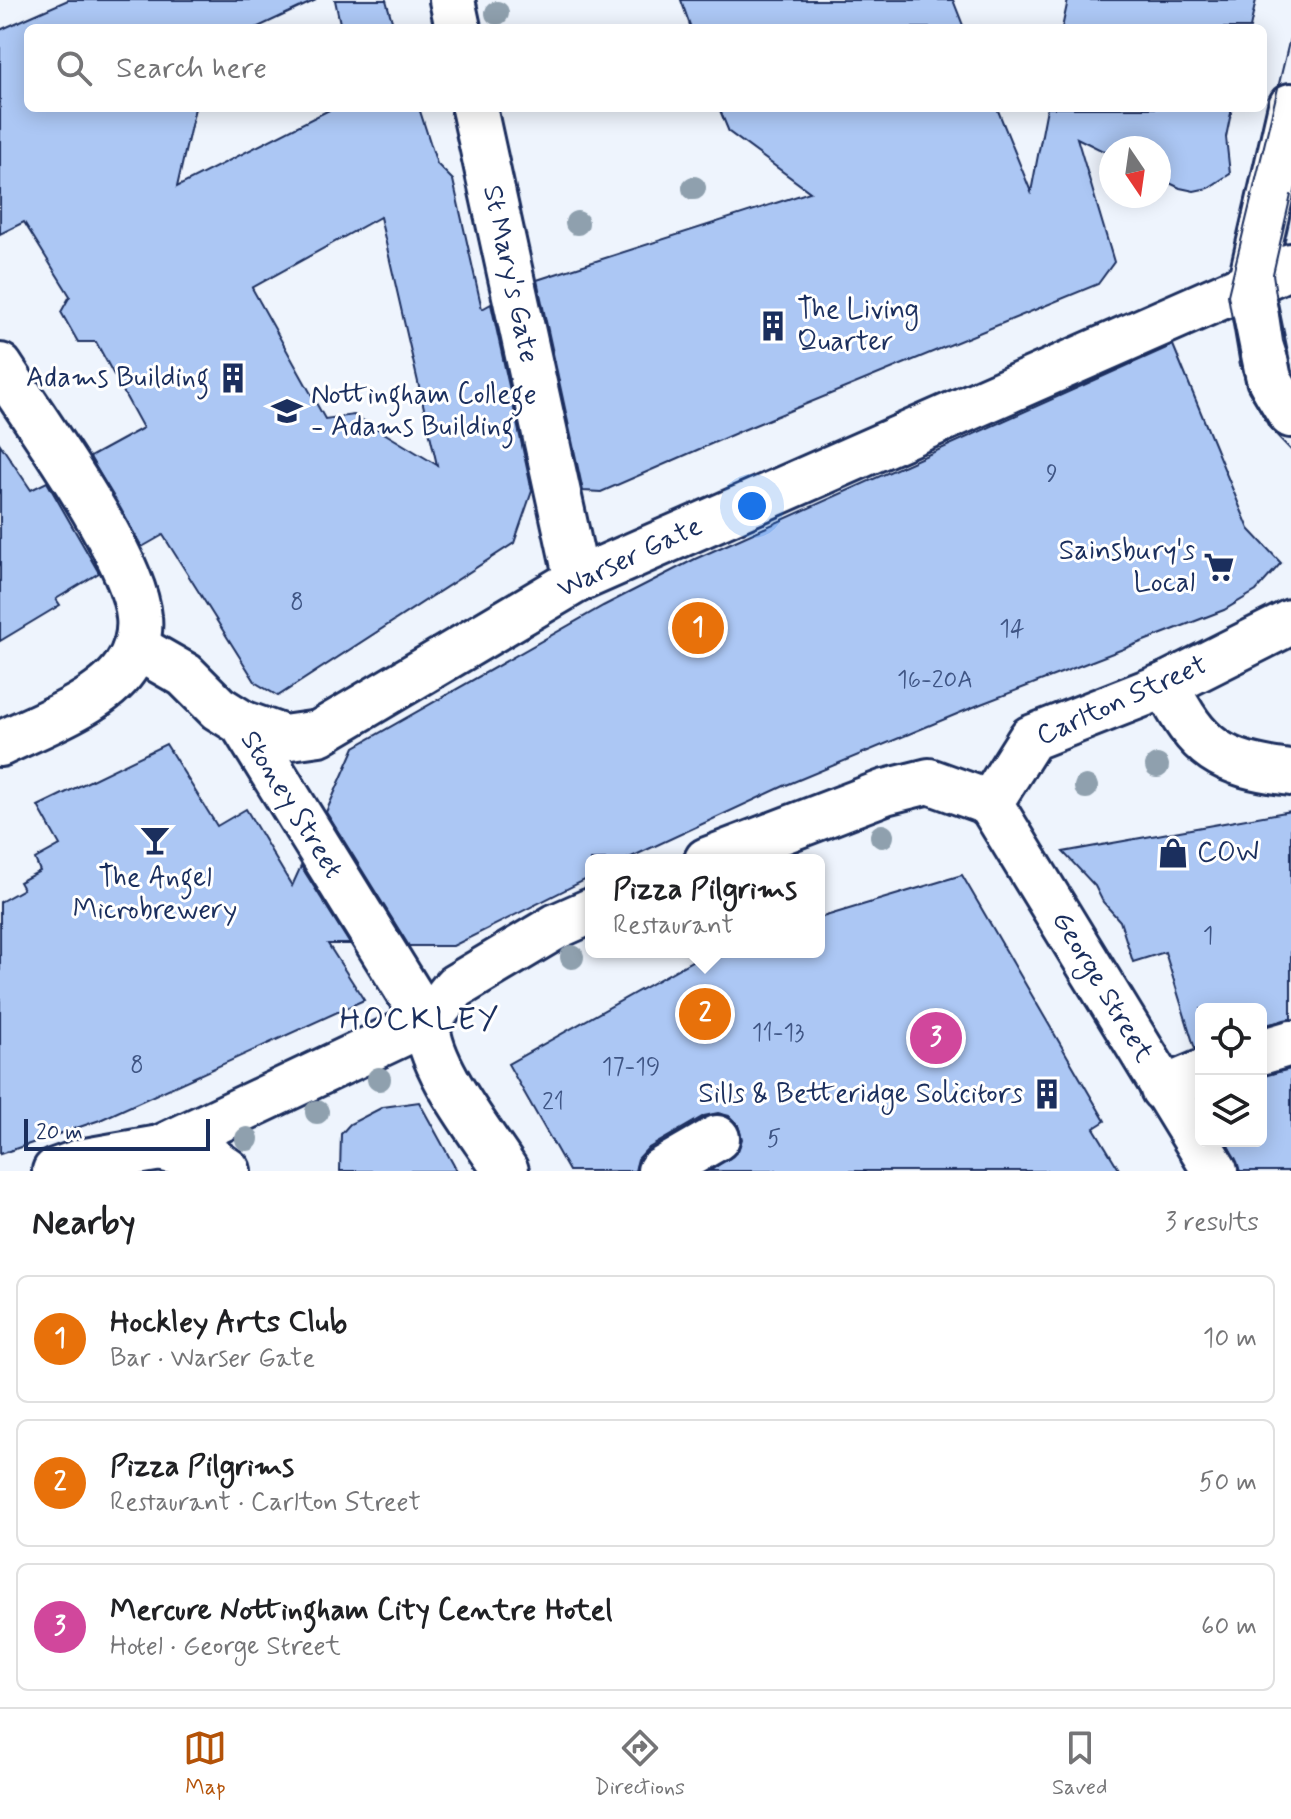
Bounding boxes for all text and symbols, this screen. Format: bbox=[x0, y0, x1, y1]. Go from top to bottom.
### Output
search box bbox=[24, 24, 1267, 112]
icon: search bbox=[52, 46, 96, 90]
text: Search here bbox=[116, 49, 267, 88]
north arrow bbox=[1099, 136, 1171, 208]
street label: St Mary's Gate bbox=[473, 182, 547, 366]
place label: The Living Quarter bbox=[797, 292, 919, 361]
building icon: The Living Quarter bbox=[756, 309, 790, 343]
place label: Adams Building bbox=[26, 360, 209, 400]
building icon: Adams Building bbox=[216, 361, 250, 395]
place label: Nottingham College - Adams Building bbox=[311, 377, 537, 449]
school or university icon: Nottingham College - Adams Building bbox=[270, 394, 304, 428]
house number: 9 bbox=[1046, 459, 1058, 490]
your location bbox=[732, 486, 772, 526]
street label: Warser Gate bbox=[552, 508, 708, 608]
place label: Sainsbury's Local bbox=[1059, 533, 1195, 602]
supermarket icon: Sainsbury's Local bbox=[1202, 550, 1236, 584]
house number: 8 bbox=[290, 587, 304, 618]
pin: 1 bbox=[672, 598, 724, 658]
house number: 14 bbox=[999, 614, 1025, 645]
street label: Carlton Street bbox=[1031, 647, 1213, 755]
house number: 16-20A bbox=[897, 665, 973, 696]
street label: Stoney Street bbox=[231, 724, 351, 886]
bar icon: The Angel Microbrewery bbox=[138, 823, 172, 857]
place label: COW bbox=[1197, 835, 1259, 872]
shop icon: COW bbox=[1156, 836, 1190, 870]
popup bbox=[585, 854, 825, 958]
place label: The Angel Microbrewery bbox=[73, 860, 237, 929]
text: Pizza Pilgrims bbox=[613, 870, 797, 909]
street label: George Street bbox=[1041, 905, 1162, 1071]
text: Restaurant bbox=[613, 909, 734, 943]
house number: 1 bbox=[1203, 921, 1213, 952]
pin: 2 bbox=[679, 984, 731, 1044]
district label: HOCKLEY bbox=[340, 999, 500, 1041]
map controls bbox=[1195, 1003, 1267, 1147]
button: locate bbox=[1195, 1003, 1267, 1075]
pin: 3 bbox=[910, 1008, 962, 1068]
house number: 11-13 bbox=[752, 1018, 804, 1049]
house number: 8 bbox=[130, 1050, 144, 1081]
house number: 17-19 bbox=[602, 1052, 660, 1083]
button: layers bbox=[1195, 1075, 1267, 1147]
place label: Sills & Betteridge Solicitors bbox=[698, 1076, 1023, 1115]
building icon: Sills & Betteridge Solicitors bbox=[1030, 1077, 1064, 1111]
house number: 21 bbox=[542, 1087, 564, 1118]
scale bar bbox=[24, 1115, 210, 1151]
text: 20 m bbox=[36, 1119, 83, 1147]
house number: 5 bbox=[767, 1124, 781, 1155]
text: Nearby bbox=[32, 1201, 136, 1246]
text: 3 results bbox=[1165, 1206, 1259, 1240]
text: Hockley Arts Club bbox=[110, 1303, 347, 1342]
text: 1 bbox=[54, 1322, 66, 1356]
text: 10 m bbox=[1203, 1322, 1257, 1356]
text: Bar · Warser Gate bbox=[110, 1342, 315, 1376]
text: Pizza Pilgrims bbox=[110, 1447, 294, 1486]
text: 2 bbox=[54, 1466, 66, 1500]
text: 50 m bbox=[1199, 1466, 1257, 1500]
text: Restaurant · Carlton Street bbox=[110, 1486, 421, 1520]
text: Mercure Nottingham City Centre Hotel bbox=[110, 1591, 613, 1630]
text: 3 bbox=[54, 1610, 66, 1644]
text: 60 m bbox=[1201, 1610, 1257, 1644]
text: Hotel · George Street bbox=[110, 1630, 341, 1664]
tab: Map bbox=[183, 1726, 227, 1802]
tab: Directions bbox=[594, 1726, 685, 1802]
tab: Saved bbox=[1052, 1726, 1107, 1802]

